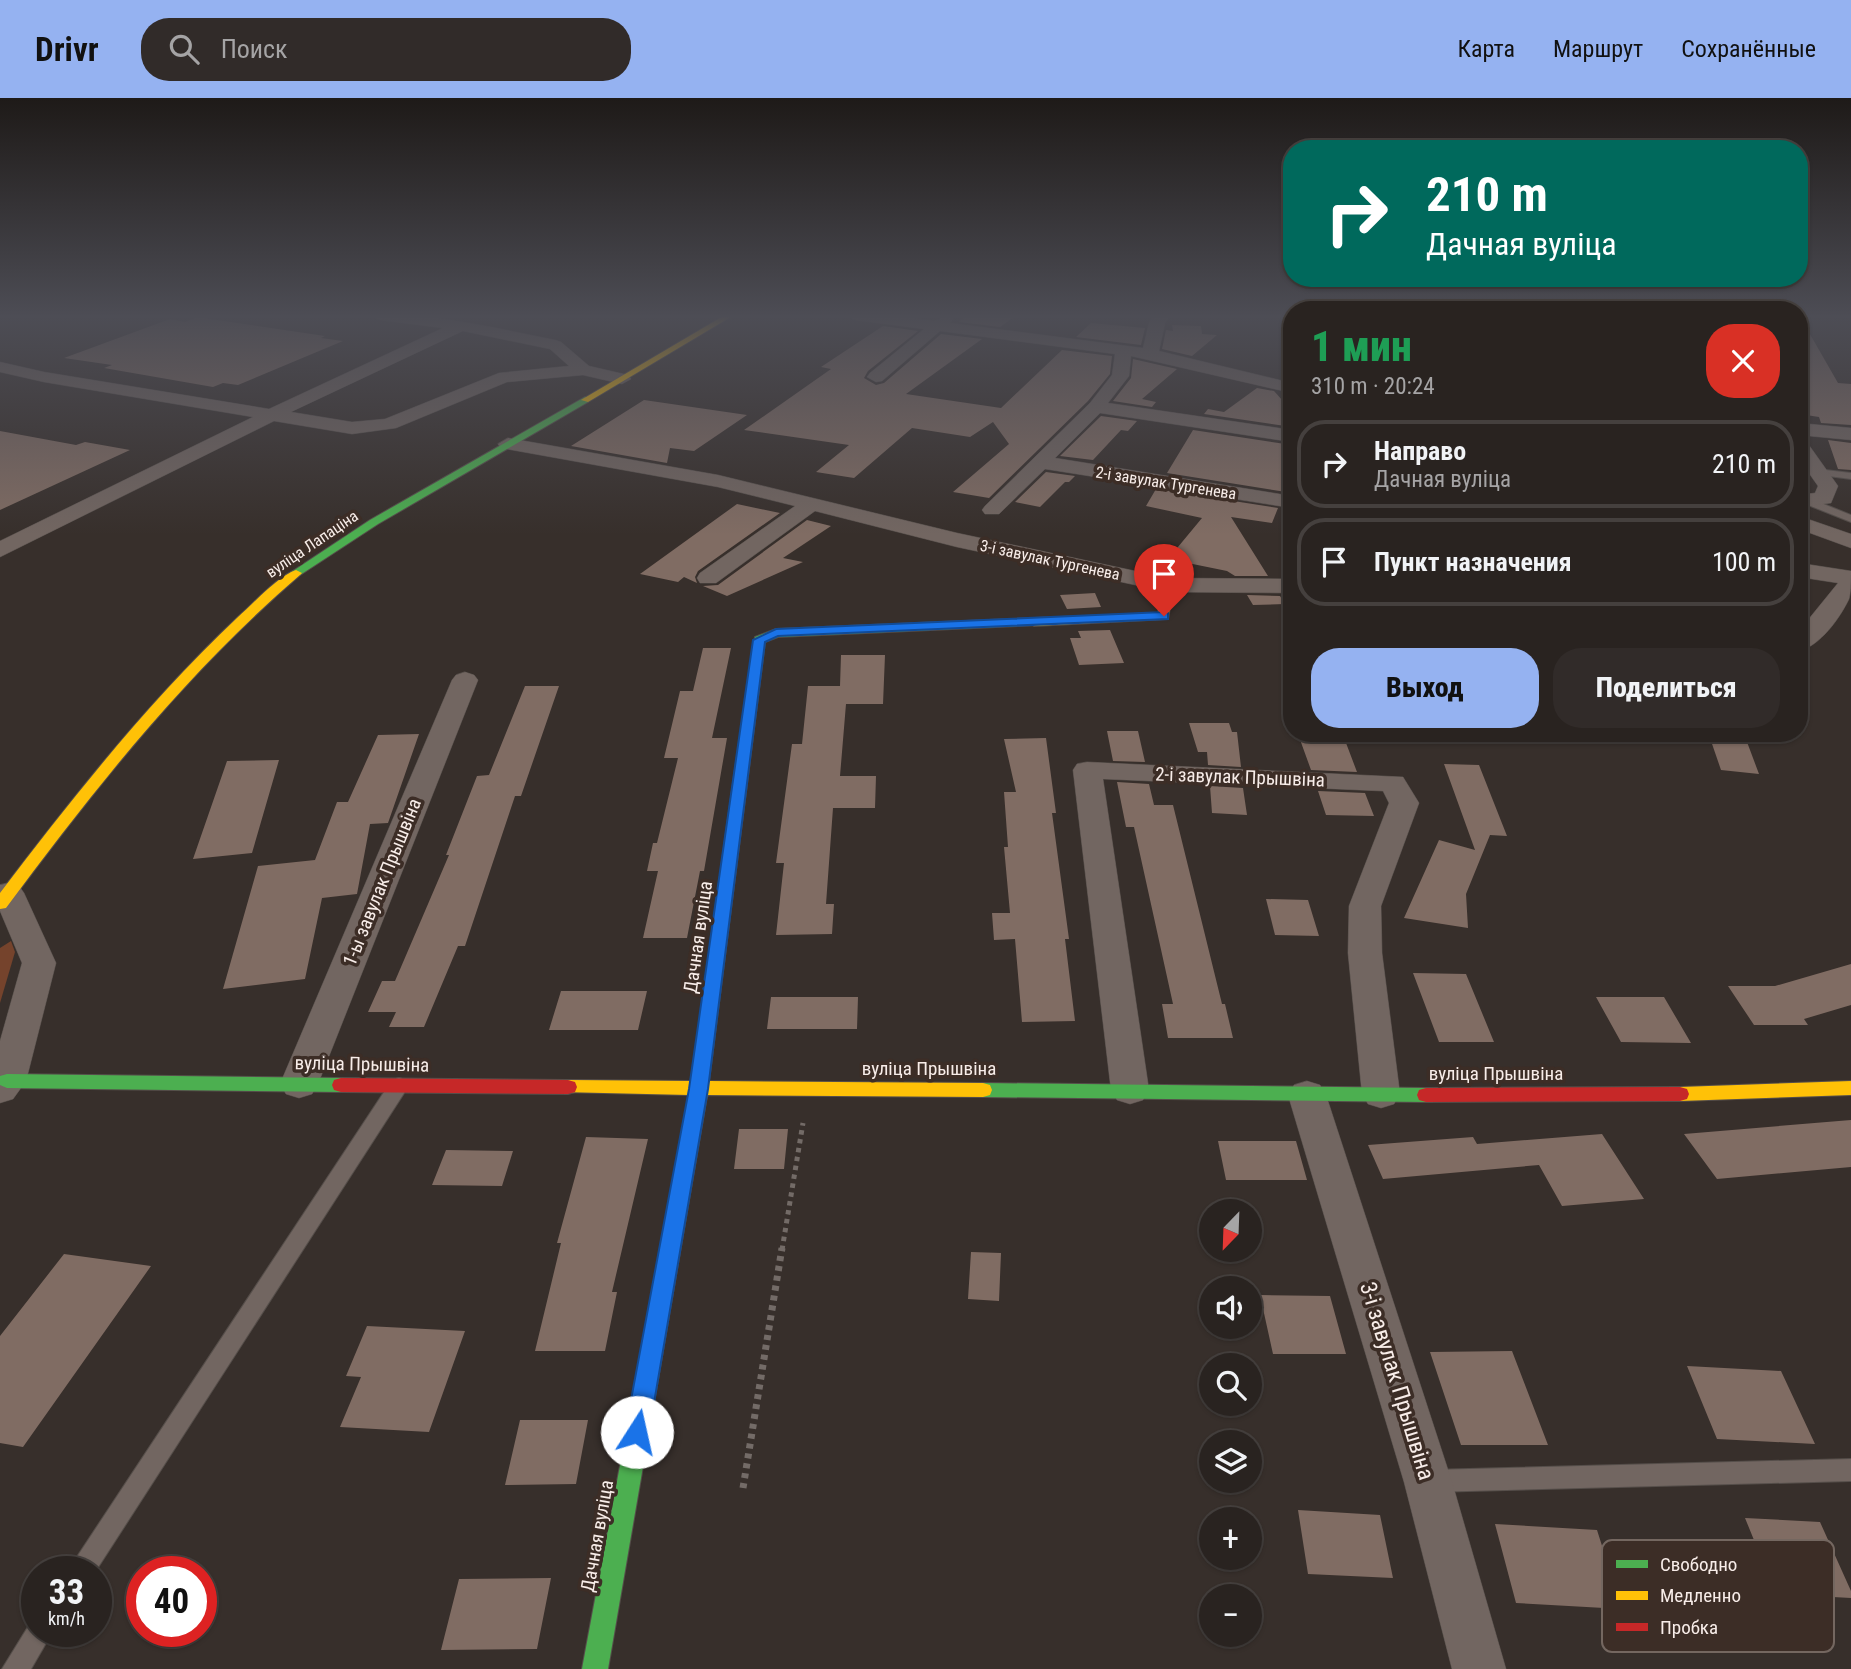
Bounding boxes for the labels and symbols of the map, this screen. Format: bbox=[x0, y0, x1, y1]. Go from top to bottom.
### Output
street label: 2-і завулак Тургенева bbox=[1094, 462, 1238, 504]
street label: вуліца Лапаціна bbox=[262, 506, 362, 582]
street label: 3-і завулак Тургенева bbox=[978, 536, 1122, 584]
pin bbox=[1134, 544, 1194, 616]
street label: 2-і завулак Прышвіна bbox=[1155, 763, 1325, 791]
street label: 1-ы завулак Прышвіна bbox=[338, 795, 426, 969]
street label: Дачная вуліца bbox=[679, 879, 717, 995]
street label: вуліца Прышвіна bbox=[294, 1051, 430, 1077]
street label: вуліца Прышвіна bbox=[862, 1057, 996, 1080]
street label: вуліца Прышвіна bbox=[1429, 1062, 1563, 1085]
north arrow bbox=[1199, 1199, 1262, 1262]
street label: 3-і завулак Прышвіна bbox=[1354, 1279, 1440, 1483]
position arrow bbox=[600, 1395, 674, 1469]
street label: Дачная вуліца bbox=[576, 1478, 618, 1594]
legend bbox=[1602, 1540, 1834, 1652]
text: Свободно bbox=[1660, 1553, 1737, 1576]
speed limit sign: 40 bbox=[126, 1556, 217, 1647]
text: Медленно bbox=[1660, 1584, 1741, 1607]
text: Пробка bbox=[1660, 1616, 1718, 1639]

